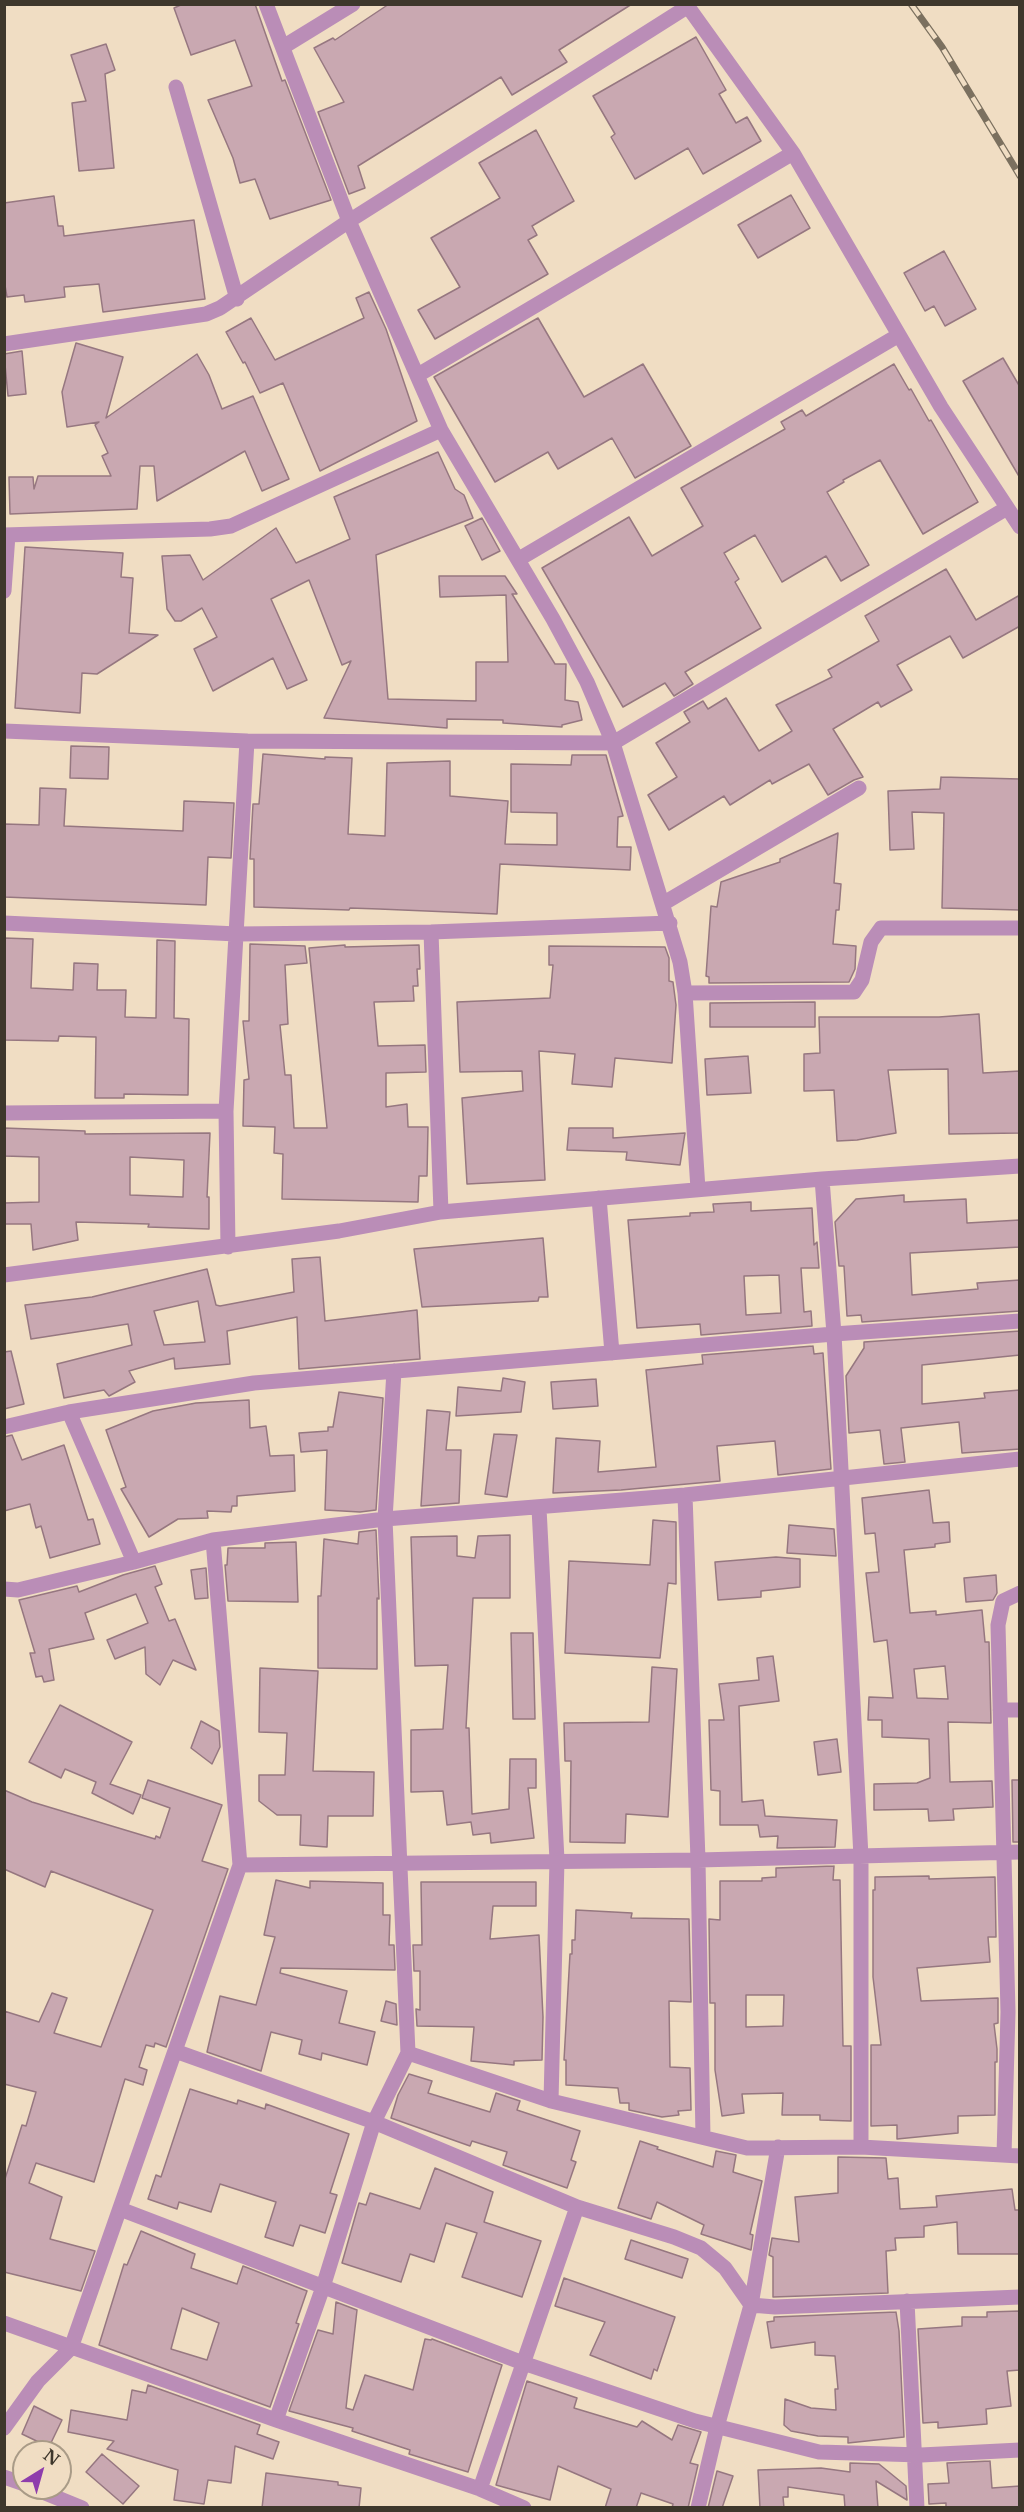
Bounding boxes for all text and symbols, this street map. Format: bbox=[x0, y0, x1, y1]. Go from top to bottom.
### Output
north arrow bbox=[12, 2440, 72, 2500]
text: N bbox=[40, 2445, 64, 2470]

